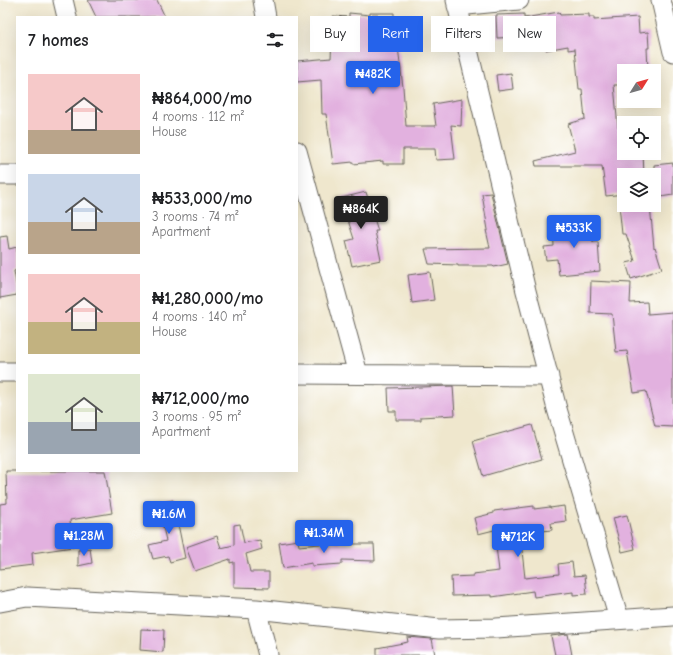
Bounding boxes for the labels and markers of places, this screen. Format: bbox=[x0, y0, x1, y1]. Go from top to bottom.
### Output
pin: ₦482K bbox=[345, 61, 401, 95]
pin: ₦864K bbox=[333, 196, 389, 230]
pin: ₦533K bbox=[546, 215, 602, 249]
pin: ₦1.6M bbox=[141, 501, 197, 535]
pin: ₦1.34M bbox=[291, 520, 357, 554]
pin: ₦1.28M bbox=[51, 523, 117, 557]
pin: ₦712K bbox=[490, 524, 546, 558]

